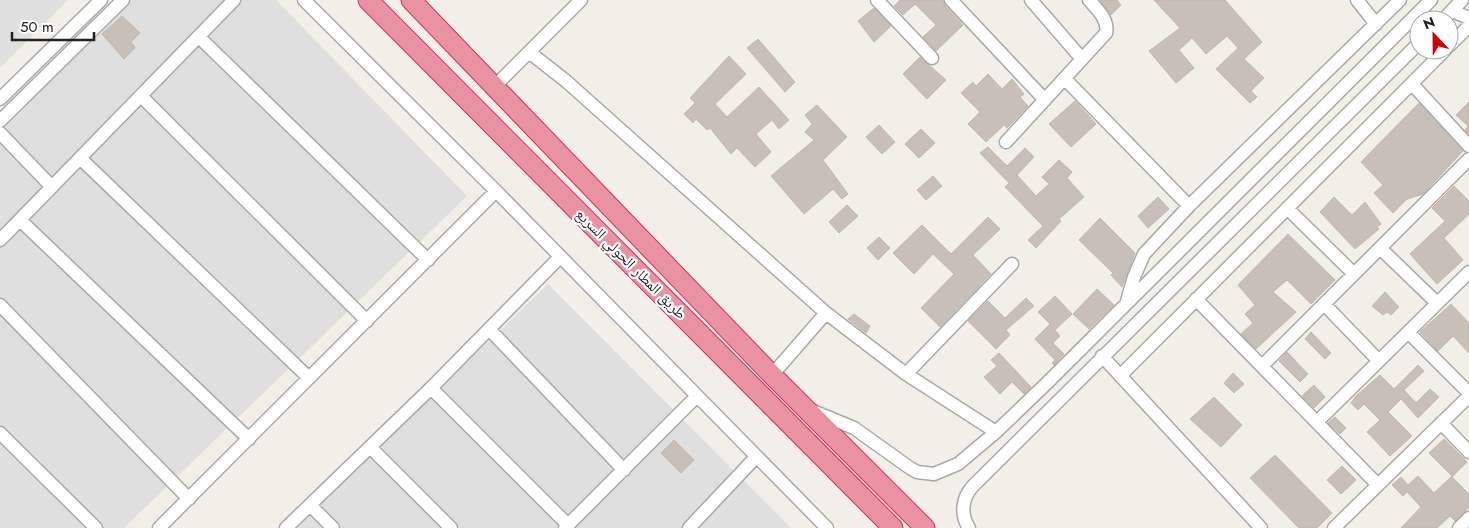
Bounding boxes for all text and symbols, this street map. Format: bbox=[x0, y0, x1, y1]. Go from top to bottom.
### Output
scale bar bbox=[12, 10, 95, 42]
north arrow bbox=[1409, 10, 1459, 60]
text: N bbox=[1420, 12, 1438, 34]
text: 50 m bbox=[20, 16, 54, 38]
street label: طريق المطار الحولي السريع bbox=[570, 204, 691, 325]

